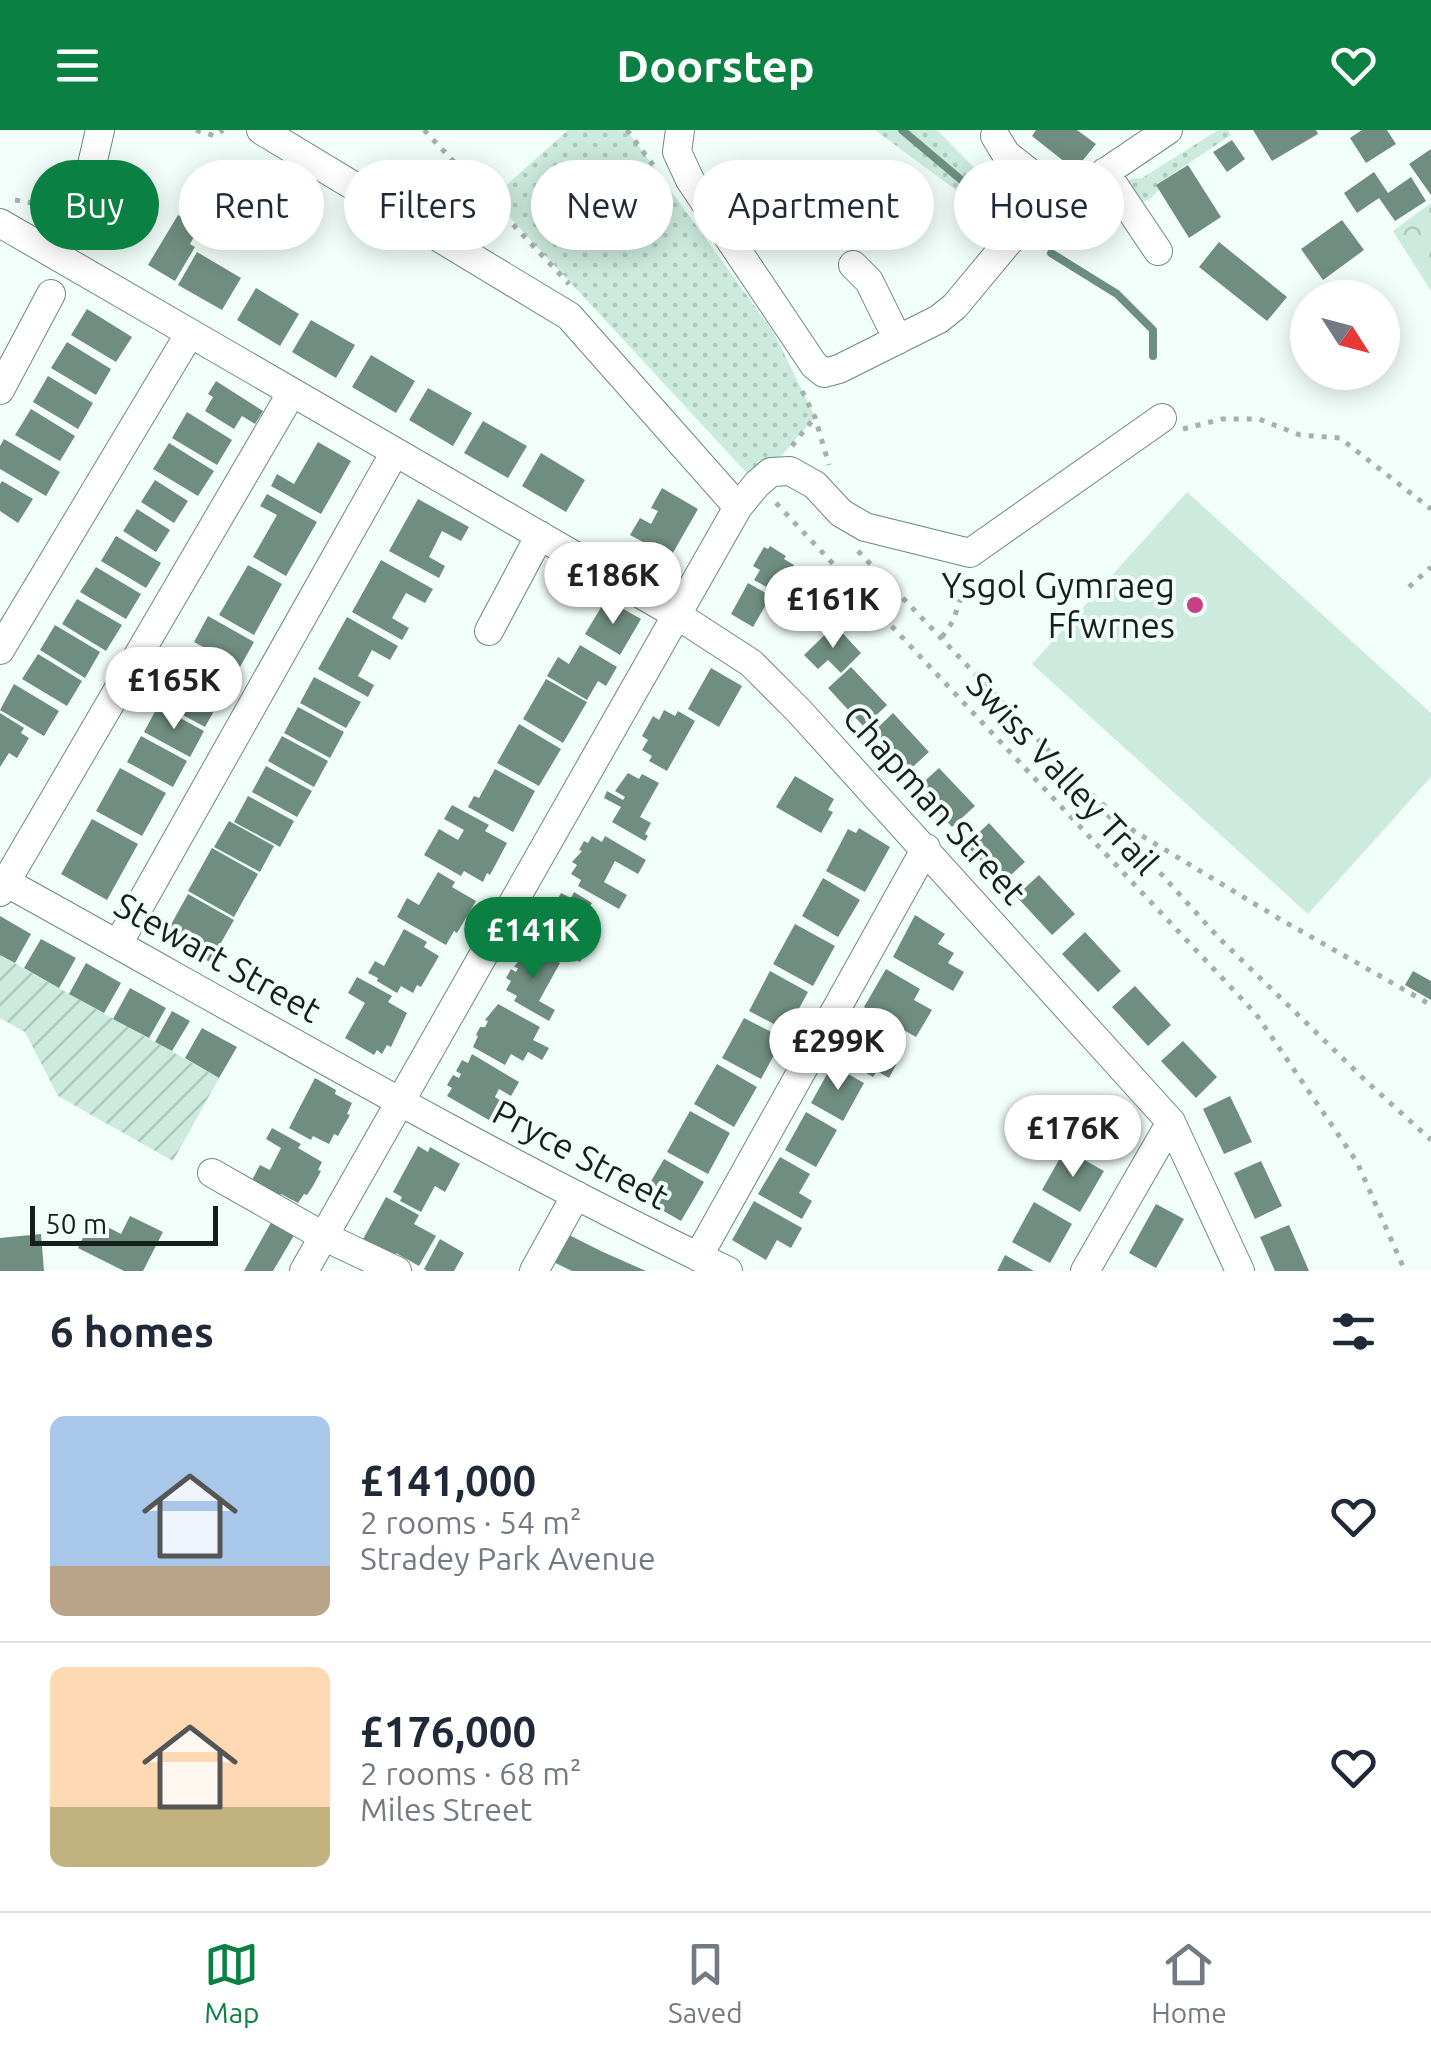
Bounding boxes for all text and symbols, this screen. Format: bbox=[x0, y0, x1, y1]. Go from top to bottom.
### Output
icon: menu bbox=[50, 38, 105, 93]
icon: heart bbox=[1326, 38, 1381, 93]
text: Doorstep bbox=[616, 40, 815, 91]
chip: Buy bbox=[30, 160, 159, 250]
chip: Rent bbox=[179, 160, 324, 250]
chip: Filters bbox=[344, 160, 511, 250]
chip: New bbox=[531, 160, 673, 250]
chip: Apartment bbox=[693, 160, 934, 250]
chip: House bbox=[954, 160, 1124, 250]
north arrow bbox=[1290, 280, 1400, 390]
map controls bbox=[1290, 280, 1400, 390]
pin: £186K bbox=[543, 542, 683, 627]
text: £186K bbox=[566, 556, 660, 592]
place label: Ysgol Gymraeg Ffwrnes bbox=[942, 565, 1175, 645]
pin: £161K bbox=[763, 566, 903, 651]
text: £161K bbox=[786, 580, 880, 616]
marker: Ysgol Gymraeg Ffwrnes bbox=[1184, 594, 1206, 616]
pin: £165K bbox=[104, 647, 244, 732]
text: £165K bbox=[127, 661, 221, 697]
street label: Swiss Valley Trail bbox=[959, 664, 1167, 882]
street label: Chapman Street bbox=[835, 696, 1035, 912]
street label: Stewart Street bbox=[108, 884, 328, 1030]
pin: £141K bbox=[463, 897, 603, 982]
text: £141K bbox=[486, 911, 580, 947]
pin: £299K bbox=[768, 1008, 908, 1093]
text: £299K bbox=[791, 1022, 885, 1058]
street label: Pryce Street bbox=[486, 1091, 676, 1217]
pin: £176K bbox=[1003, 1095, 1143, 1180]
text: £176K bbox=[1026, 1109, 1120, 1145]
scale bar bbox=[30, 1201, 218, 1246]
text: 50 m bbox=[45, 1208, 107, 1239]
icon: filters bbox=[1326, 1304, 1381, 1359]
text: 6 homes bbox=[50, 1308, 214, 1355]
icon: home bbox=[130, 1456, 250, 1576]
text: £141,000 bbox=[360, 1457, 536, 1504]
icon: heart bbox=[1326, 1489, 1381, 1544]
text: 2 rooms · 54 m² bbox=[360, 1504, 581, 1540]
text: Stradey Park Avenue bbox=[360, 1540, 656, 1576]
icon: home bbox=[130, 1707, 250, 1827]
text: £176,000 bbox=[360, 1708, 536, 1755]
icon: heart bbox=[1326, 1740, 1381, 1795]
text: 2 rooms · 68 m² bbox=[360, 1755, 581, 1791]
text: Miles Street bbox=[360, 1791, 532, 1827]
tab: Map bbox=[204, 1937, 259, 2028]
tab: Saved bbox=[668, 1937, 743, 2028]
tab: Home bbox=[1151, 1937, 1227, 2028]

